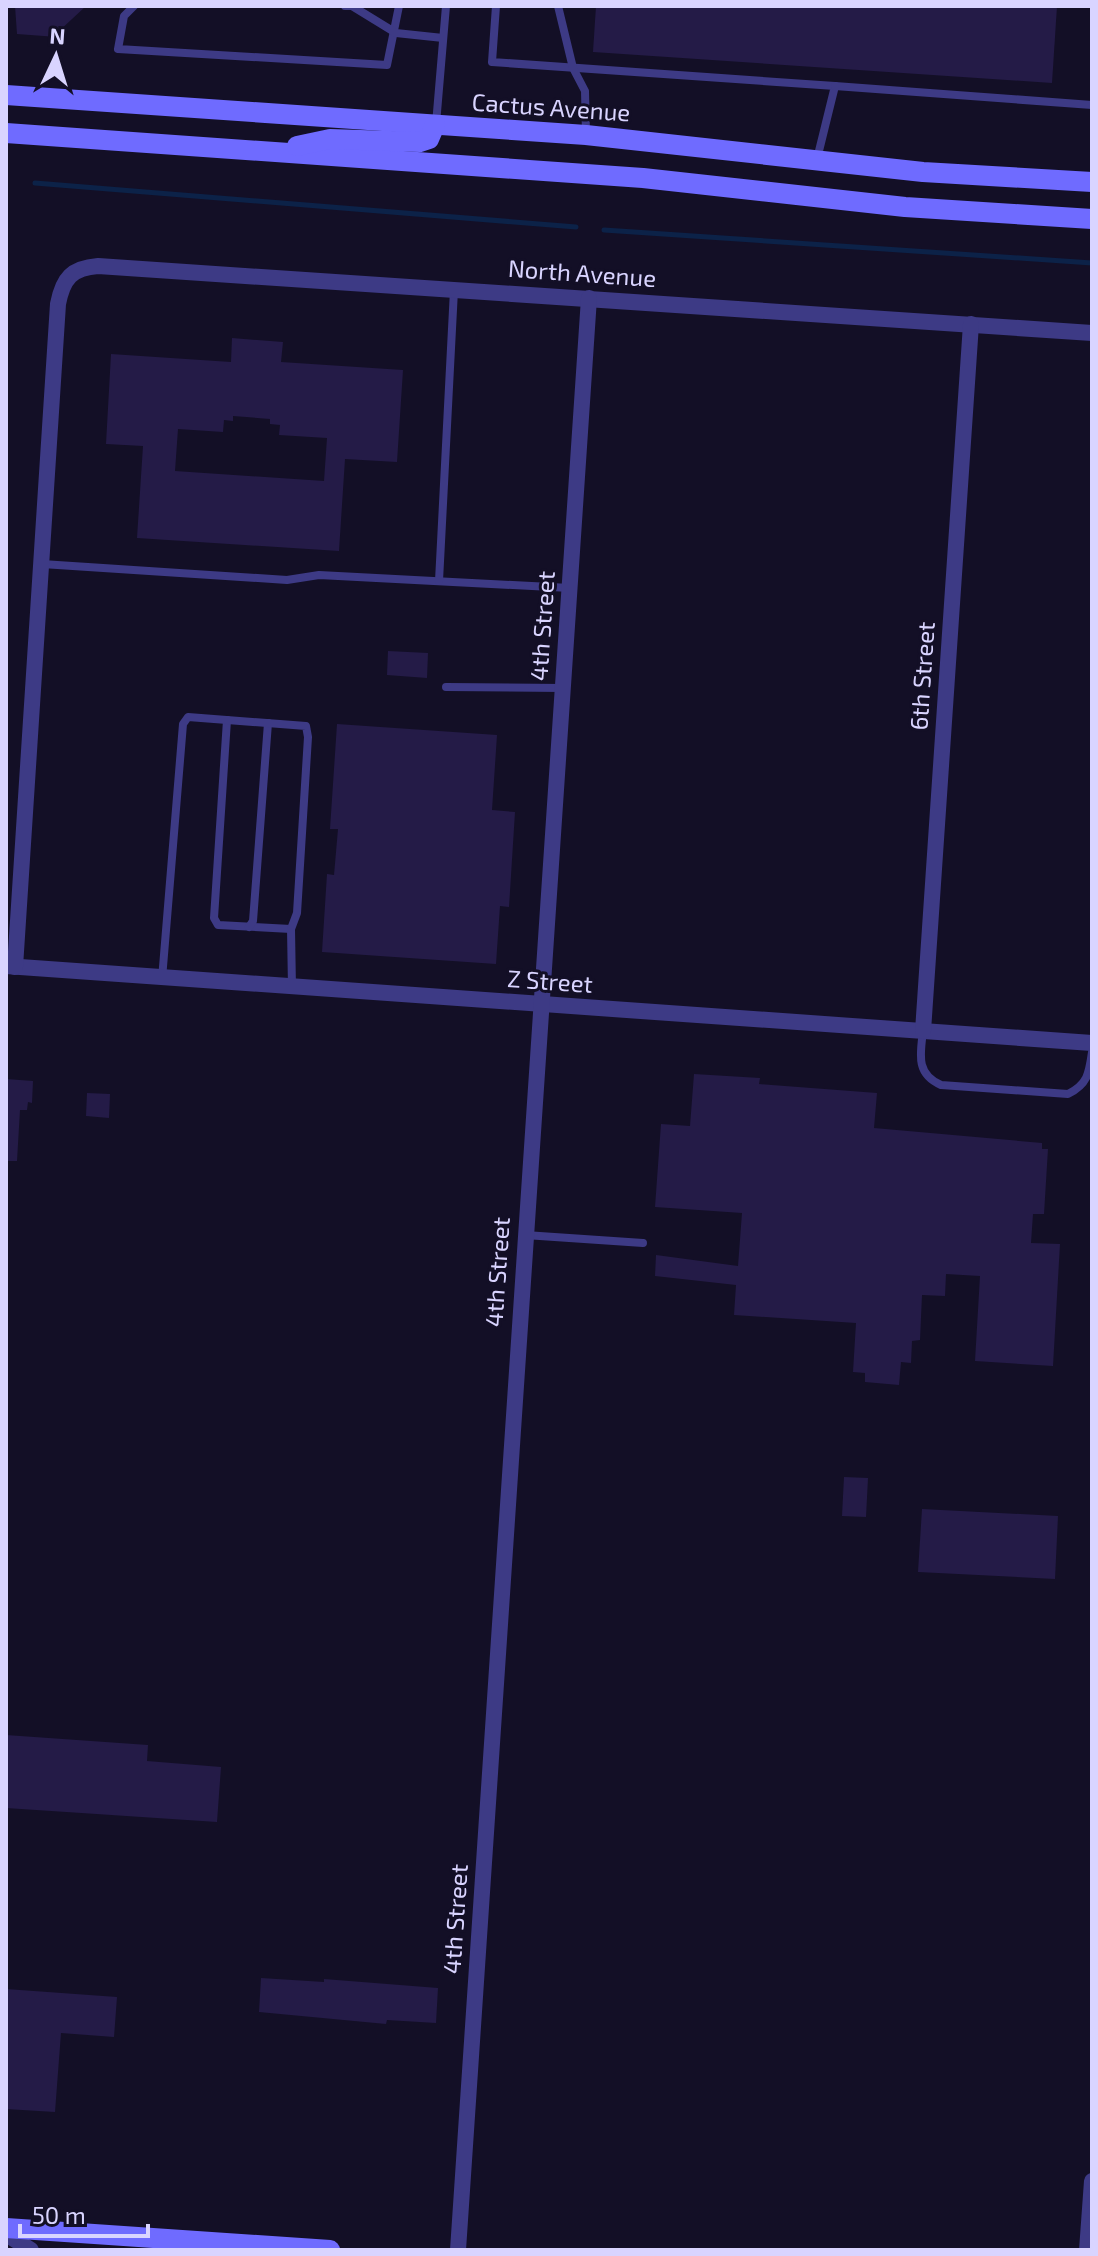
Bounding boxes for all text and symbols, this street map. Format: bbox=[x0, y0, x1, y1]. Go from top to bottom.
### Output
north arrow bbox=[16, 16, 96, 96]
text: N bbox=[49, 22, 66, 49]
street label: Cactus Avenue bbox=[471, 86, 631, 127]
street label: North Avenue bbox=[507, 253, 657, 292]
street label: 4th Street bbox=[523, 570, 560, 682]
street label: 6th Street bbox=[903, 621, 940, 731]
street label: Z Street bbox=[506, 963, 594, 998]
street label: 4th Street bbox=[478, 1216, 515, 1328]
street label: 4th Street bbox=[436, 1863, 473, 1975]
scale bar bbox=[20, 2188, 148, 2238]
text: 50 m bbox=[32, 2200, 86, 2229]

